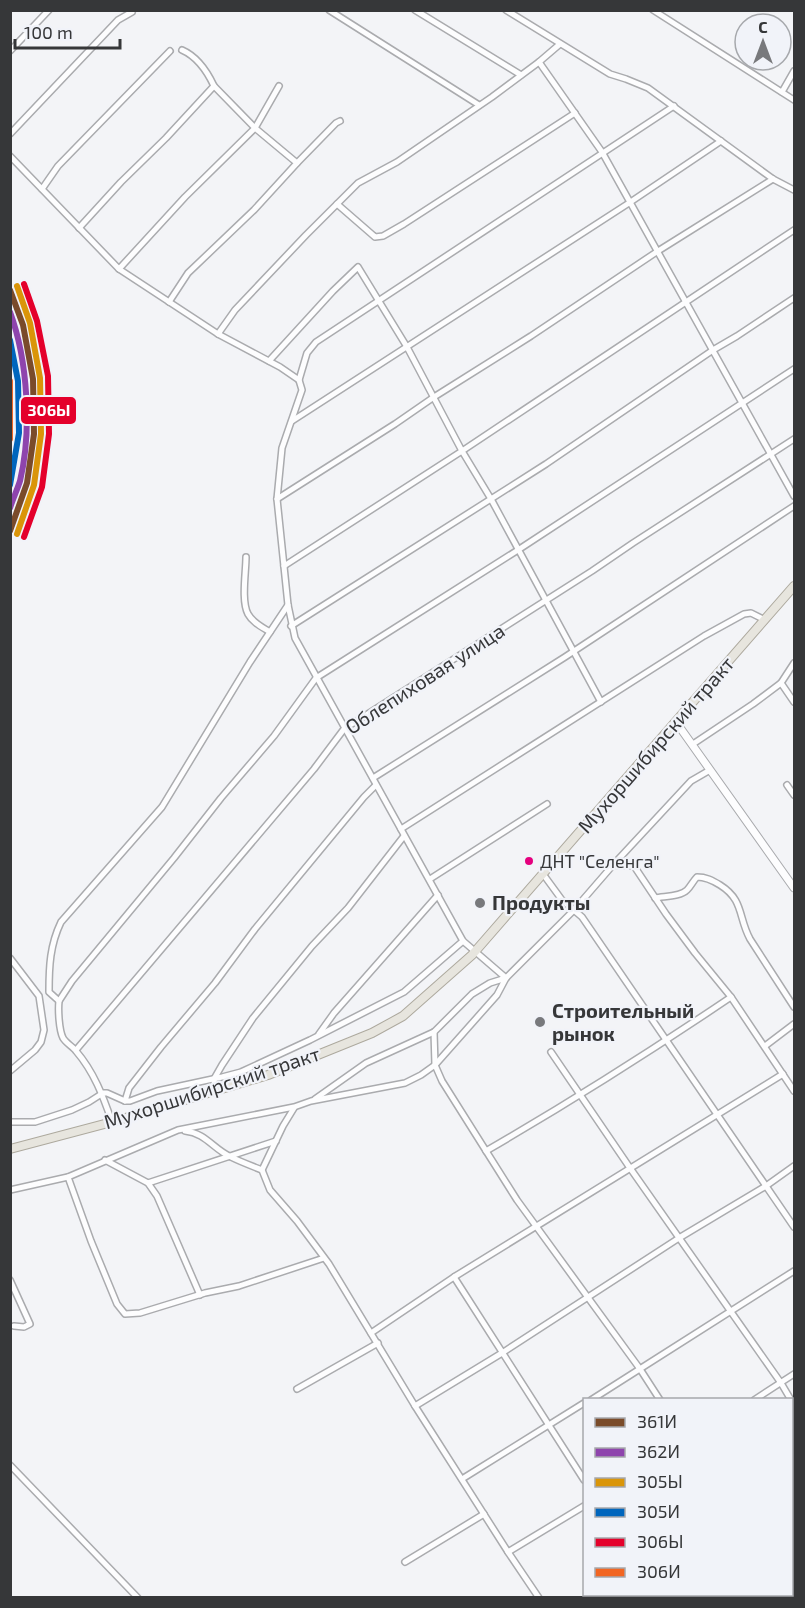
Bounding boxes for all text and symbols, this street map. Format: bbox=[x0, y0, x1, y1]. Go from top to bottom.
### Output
scale bar bbox=[15, 12, 120, 50]
north arrow bbox=[733, 12, 793, 72]
text: С bbox=[758, 17, 768, 36]
text: 100 m bbox=[24, 21, 73, 43]
line badge: 306Ы bbox=[20, 396, 77, 425]
text: 306Ы bbox=[27, 400, 71, 419]
street label: Облепиховая улица bbox=[340, 618, 509, 740]
street label: Мухоршибирский тракт bbox=[572, 651, 739, 838]
place label: ДНТ "Селенга" bbox=[540, 850, 660, 872]
marker: ДНТ "Селенга" bbox=[523, 855, 535, 867]
place label: Продукты bbox=[492, 890, 590, 914]
marker: Продукты bbox=[473, 896, 487, 910]
place label: Строительный рынок bbox=[552, 998, 694, 1045]
marker: Строительный рынок bbox=[533, 1015, 547, 1029]
street label: Мухоршибирский тракт bbox=[101, 1041, 323, 1134]
legend bbox=[583, 1398, 793, 1596]
text: 361И bbox=[637, 1410, 677, 1432]
text: 362И bbox=[637, 1440, 680, 1462]
text: 305Ы bbox=[637, 1470, 683, 1492]
text: 305И bbox=[637, 1500, 680, 1522]
text: 306Ы bbox=[637, 1530, 683, 1552]
text: 306И bbox=[637, 1560, 681, 1582]

